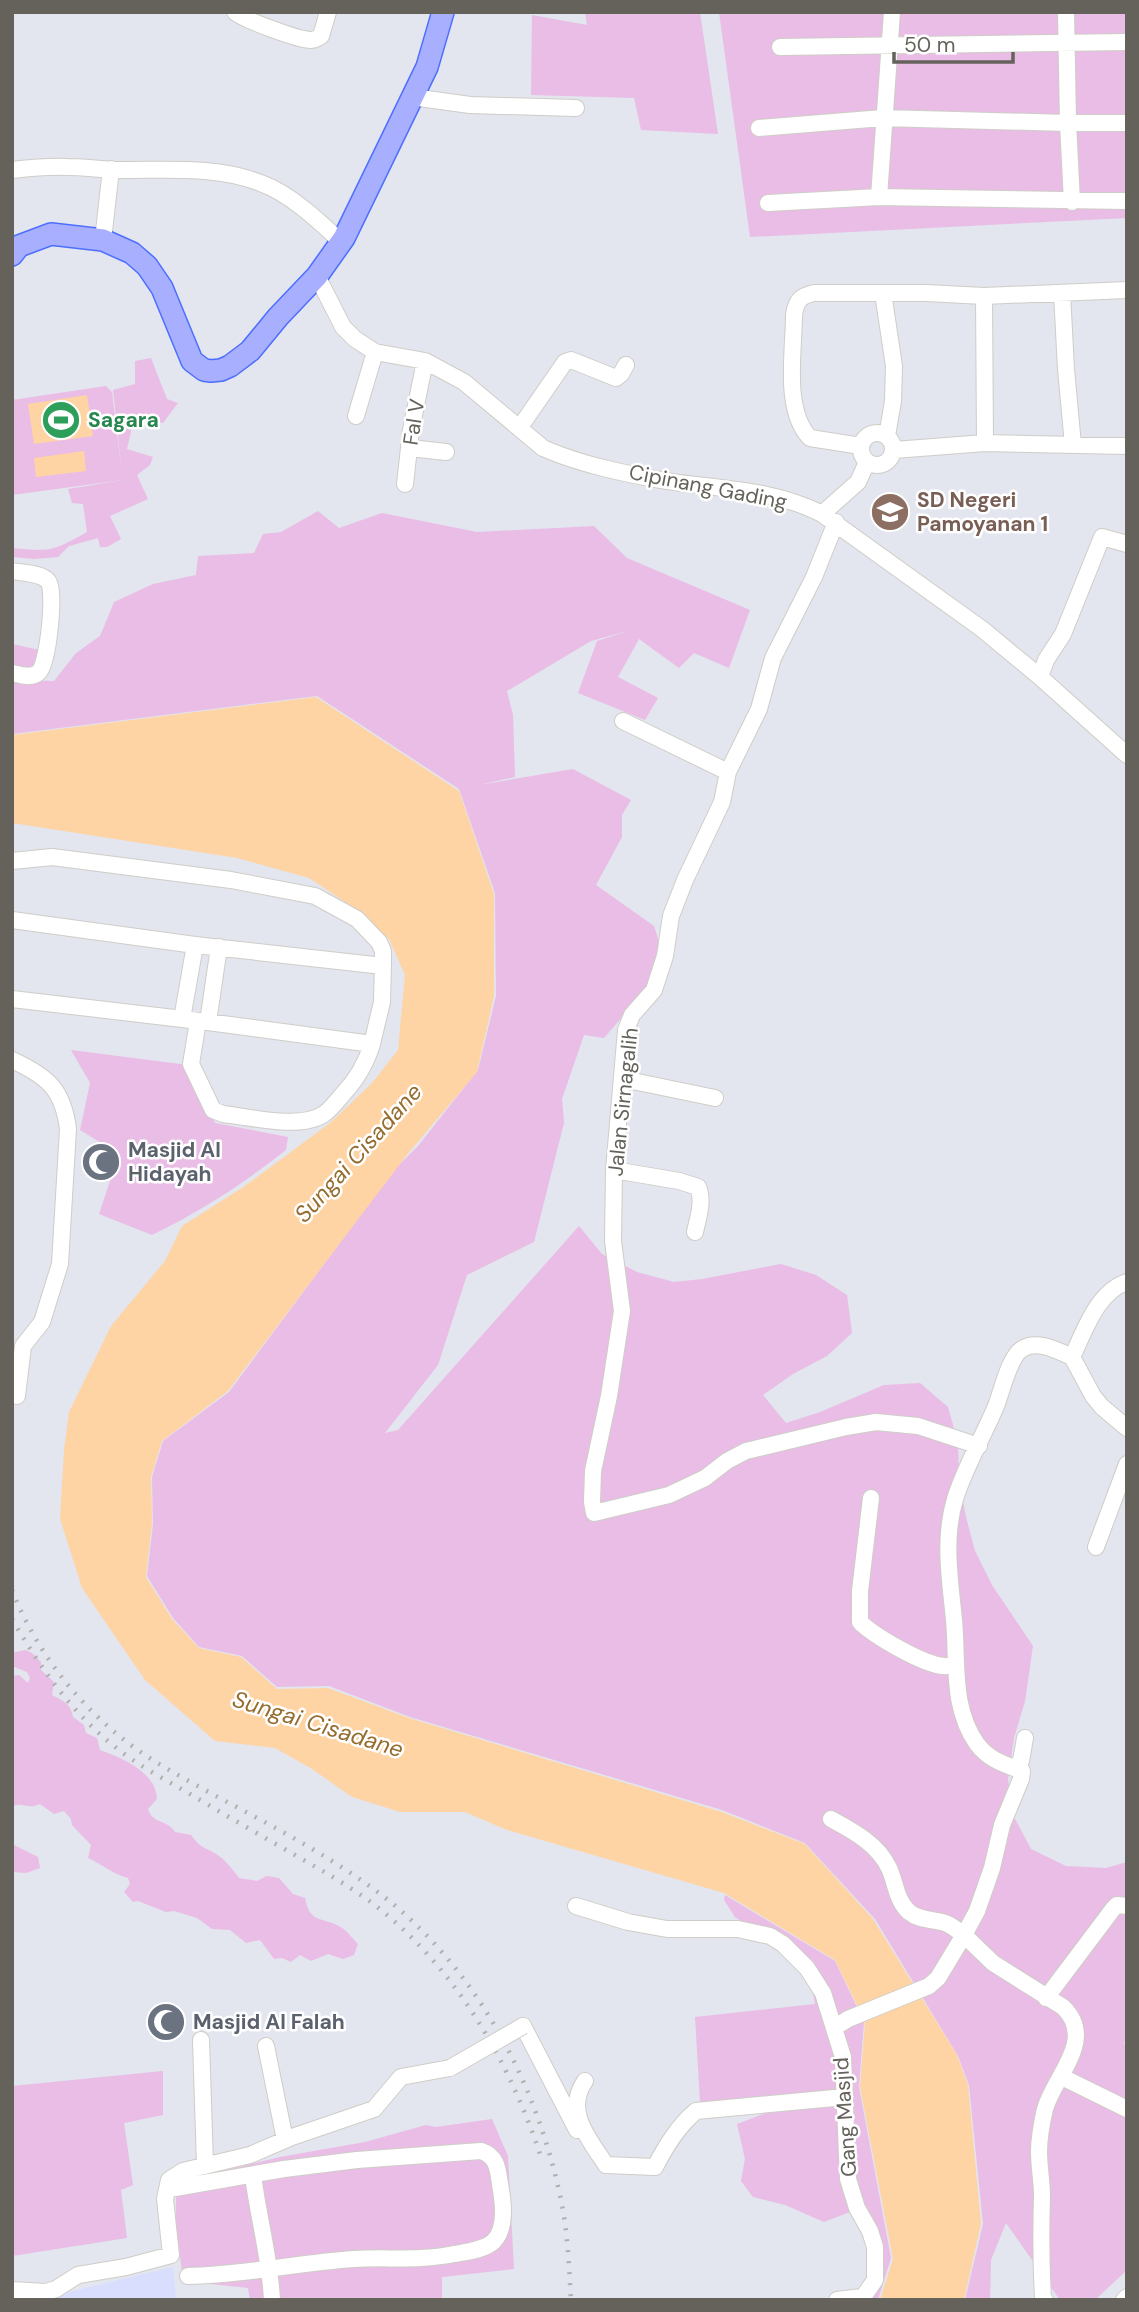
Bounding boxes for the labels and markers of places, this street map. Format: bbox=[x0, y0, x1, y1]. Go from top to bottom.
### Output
sports icon: Sagara bbox=[40, 399, 82, 441]
place label: Sagara bbox=[88, 406, 159, 434]
place label: SD Negeri Pamoyanan 1 bbox=[917, 486, 1048, 538]
school or university icon: SD Negeri Pamoyanan 1 bbox=[869, 491, 911, 533]
place label: Masjid Al Hidayah bbox=[128, 1136, 221, 1188]
mosque icon: Masjid Al Hidayah bbox=[80, 1141, 122, 1183]
mosque icon: Masjid Al Falah bbox=[145, 2001, 187, 2043]
place label: Masjid Al Falah bbox=[193, 2008, 345, 2036]

